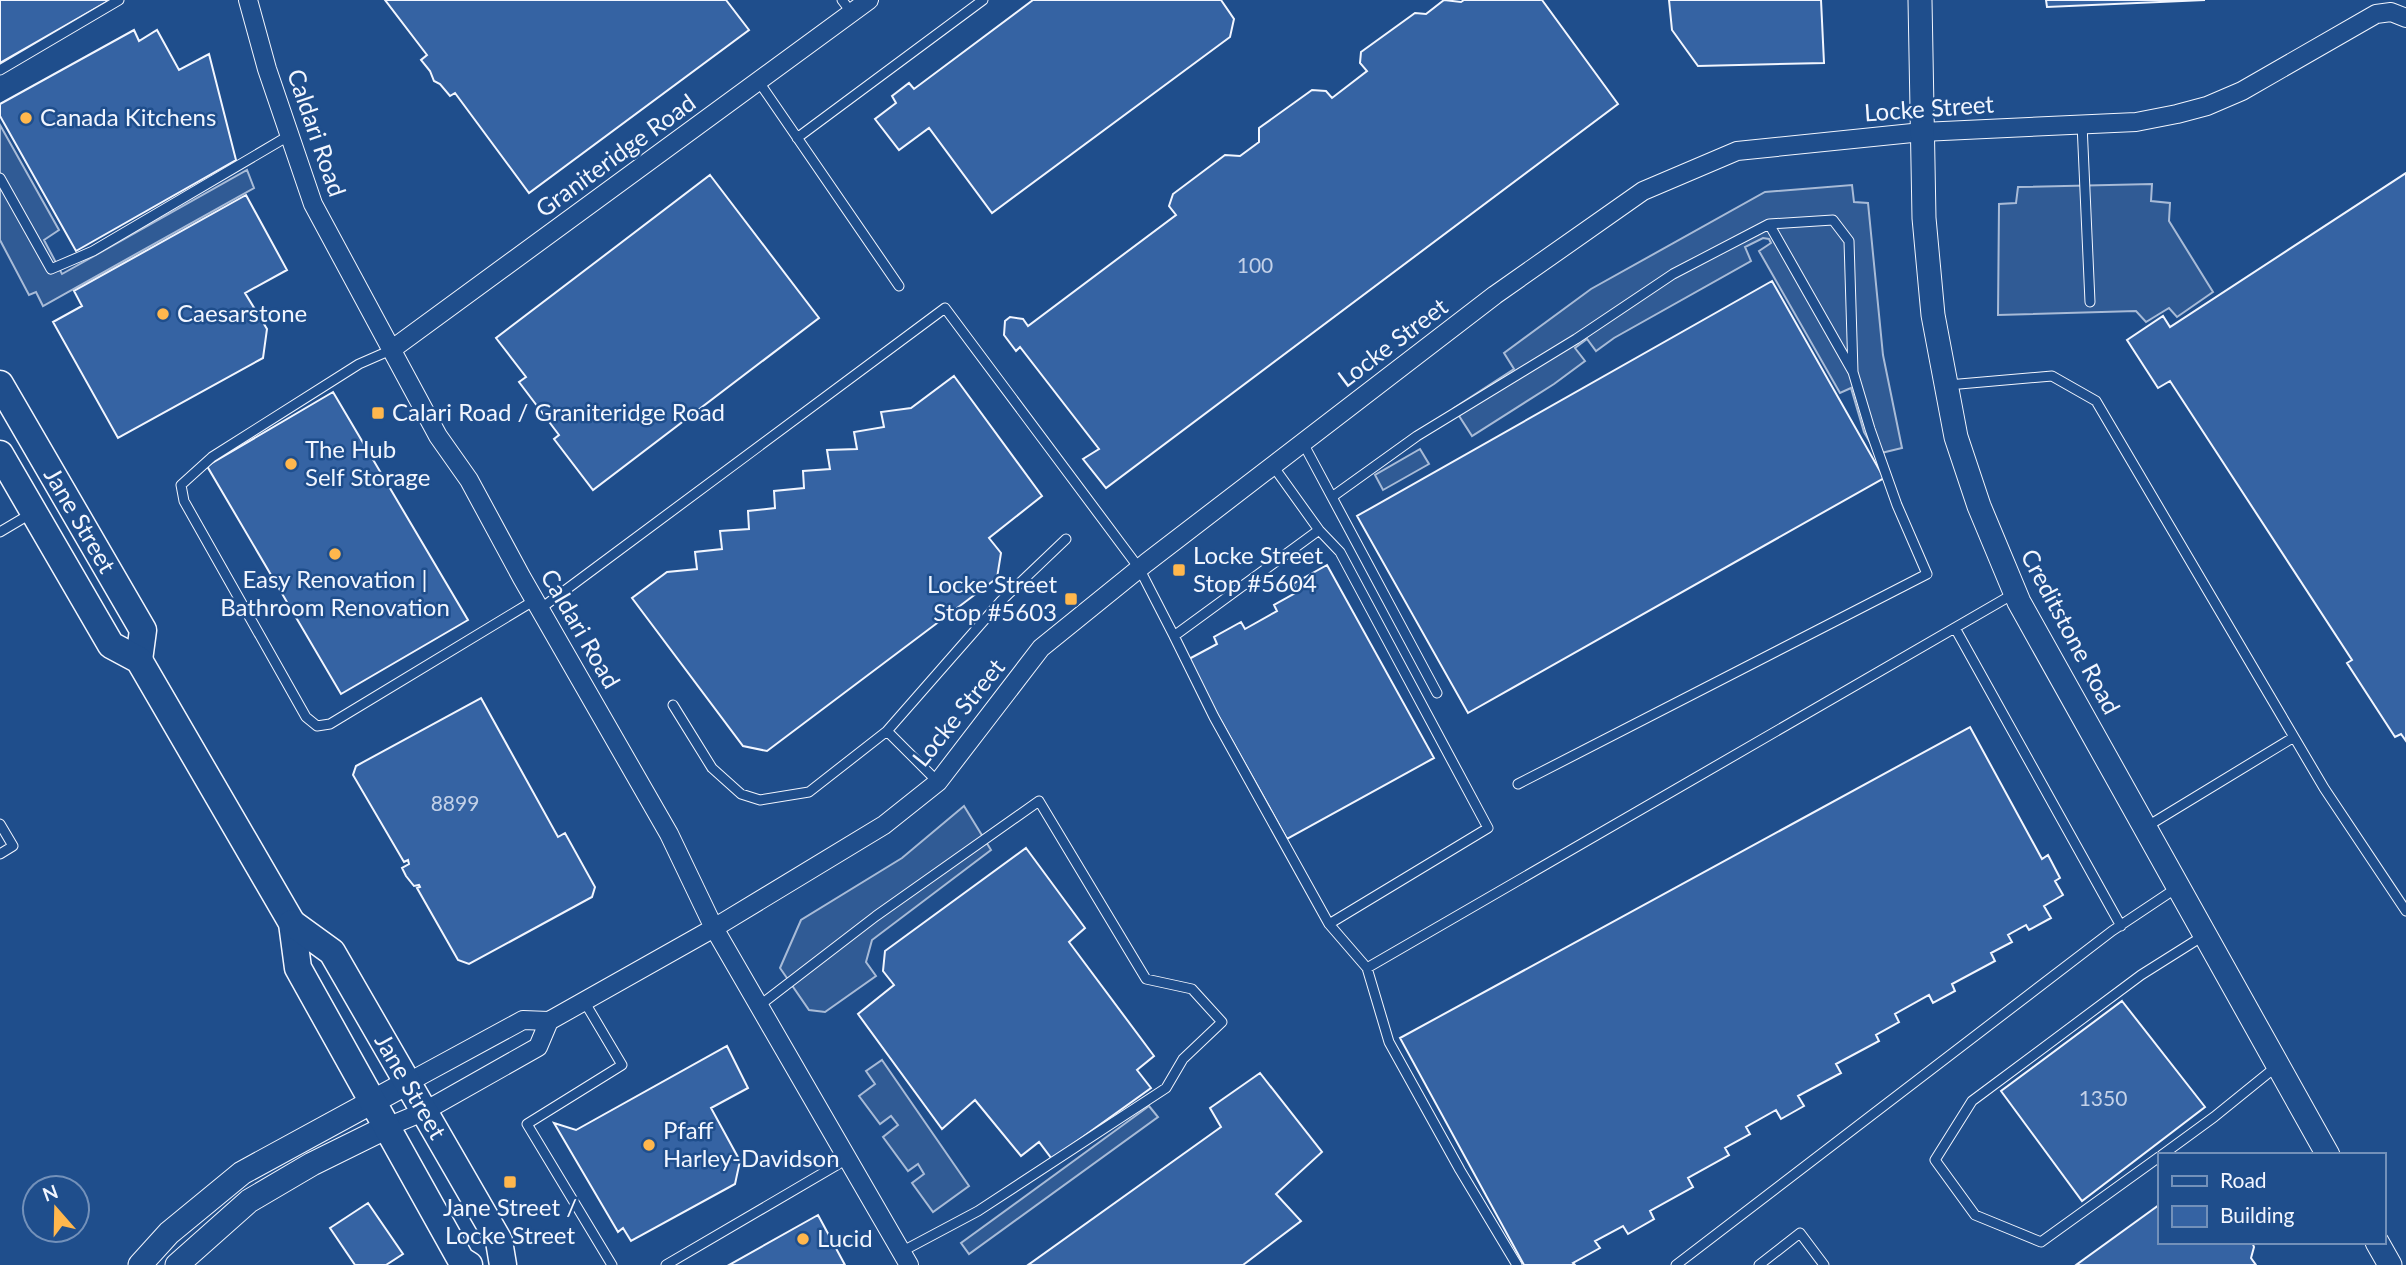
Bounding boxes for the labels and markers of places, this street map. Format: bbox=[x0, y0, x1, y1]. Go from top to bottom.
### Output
place label: Canada Kitchens bbox=[40, 102, 216, 131]
marker: Canada Kitchens bbox=[18, 110, 34, 126]
place label: Caesarstone bbox=[177, 298, 307, 327]
marker: Caesarstone bbox=[155, 306, 171, 322]
place label: Calari Road / Graniteridge Road bbox=[392, 397, 725, 426]
marker: Calari Road / Graniteridge Road bbox=[370, 405, 386, 421]
place label: The Hub Self Storage bbox=[305, 434, 430, 491]
marker: The Hub Self Storage bbox=[283, 456, 299, 472]
place label: Locke Street Stop #5604 bbox=[1193, 540, 1323, 597]
marker: Easy Renovation | Bathroom Renovation bbox=[327, 546, 343, 562]
marker: Locke Street Stop #5604 bbox=[1171, 562, 1187, 578]
place label: Easy Renovation | Bathroom Renovation bbox=[220, 564, 450, 621]
place label: Locke Street Stop #5603 bbox=[927, 569, 1057, 626]
marker: Locke Street Stop #5603 bbox=[1063, 591, 1079, 607]
place label: Pfaff Harley-Davidson bbox=[663, 1115, 840, 1172]
marker: Pfaff Harley-Davidson bbox=[641, 1137, 657, 1153]
marker: Jane Street / Locke Street bbox=[502, 1174, 518, 1190]
place label: Jane Street / Locke Street bbox=[443, 1192, 577, 1249]
place label: Lucid bbox=[817, 1223, 873, 1252]
marker: Lucid bbox=[795, 1231, 811, 1247]

